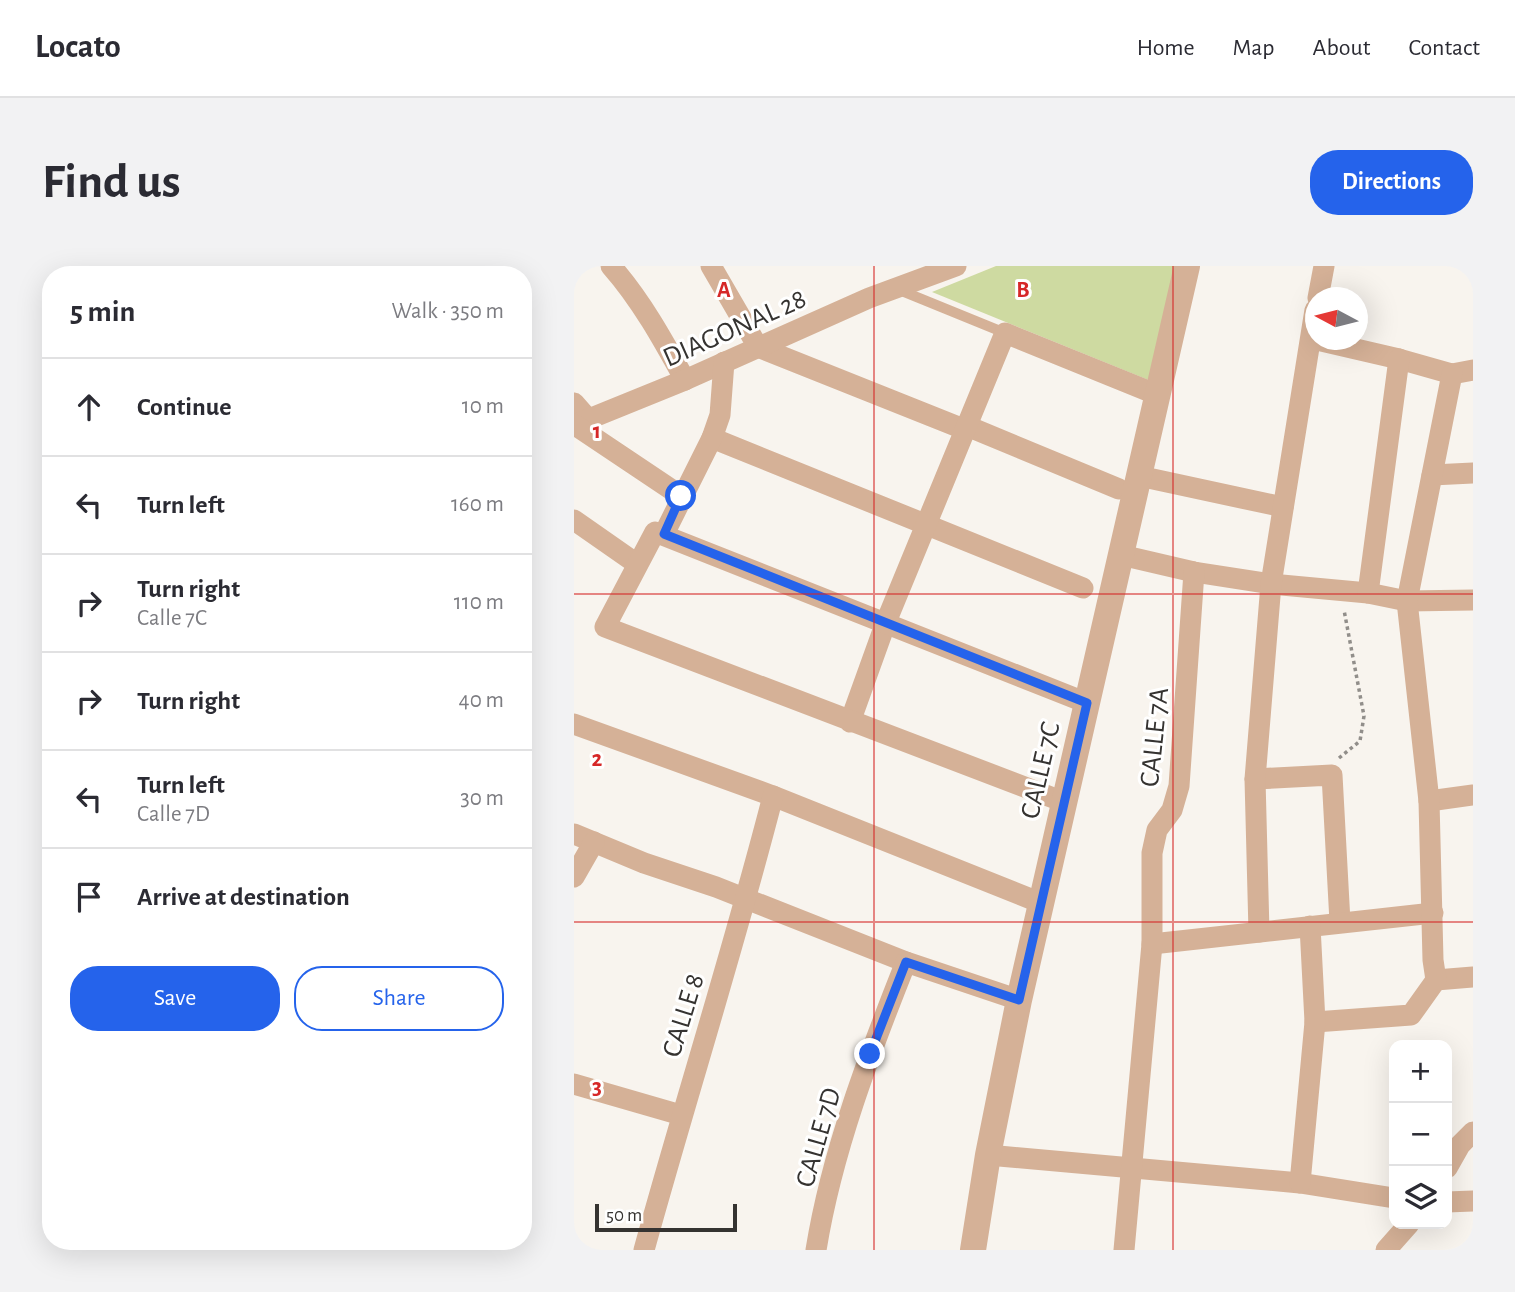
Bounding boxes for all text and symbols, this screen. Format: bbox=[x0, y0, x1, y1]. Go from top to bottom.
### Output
text: Locato bbox=[35, 31, 121, 64]
text: Home bbox=[1137, 36, 1195, 60]
text: Map bbox=[1233, 36, 1275, 60]
text: About bbox=[1313, 36, 1370, 60]
text: Contact bbox=[1408, 36, 1480, 60]
button: Directions bbox=[1310, 150, 1473, 215]
text: Find us bbox=[42, 158, 181, 207]
text: B bbox=[1016, 279, 1030, 302]
street label: DIAGONAL 28 bbox=[657, 280, 811, 374]
north arrow bbox=[1305, 287, 1368, 350]
text: 5 min bbox=[70, 297, 135, 327]
text: Walk · 350 m bbox=[392, 300, 504, 323]
icon: ahead bbox=[70, 388, 108, 426]
text: Continue bbox=[137, 394, 232, 420]
text: 10 m bbox=[462, 395, 504, 418]
text: 1 bbox=[593, 420, 601, 443]
route start bbox=[665, 480, 696, 511]
icon: left bbox=[70, 486, 108, 524]
text: Turn left bbox=[137, 492, 225, 518]
text: 160 m bbox=[451, 493, 504, 516]
text: Turn right bbox=[137, 576, 240, 602]
icon: right bbox=[70, 584, 108, 622]
text: 110 m bbox=[454, 591, 504, 614]
text: Calle 7C bbox=[137, 607, 207, 630]
icon: right bbox=[70, 682, 108, 720]
street label: CALLE 7A bbox=[1136, 686, 1174, 788]
text: Turn right bbox=[137, 688, 240, 714]
text: 40 m bbox=[459, 689, 504, 712]
street label: CALLE 7C bbox=[1016, 719, 1066, 822]
text: 2 bbox=[592, 748, 603, 771]
text: Turn left bbox=[137, 772, 225, 798]
icon: left bbox=[70, 780, 108, 818]
text: 30 m bbox=[460, 787, 504, 810]
text: Calle 7D bbox=[137, 803, 210, 826]
icon: arrive bbox=[70, 878, 108, 916]
text: Arrive at destination bbox=[137, 884, 350, 910]
button: Save bbox=[70, 966, 280, 1031]
button: Share bbox=[294, 966, 504, 1031]
street label: CALLE 8 bbox=[658, 971, 710, 1061]
route end bbox=[854, 1038, 885, 1069]
map controls bbox=[1389, 1040, 1452, 1229]
button: + bbox=[1389, 1040, 1452, 1103]
text: 3 bbox=[592, 1076, 602, 1099]
street label: CALLE 7D bbox=[791, 1085, 846, 1190]
button: − bbox=[1389, 1103, 1452, 1166]
button: layers bbox=[1389, 1166, 1452, 1229]
scale bar bbox=[595, 1201, 737, 1233]
text: 50 m bbox=[606, 1206, 642, 1225]

